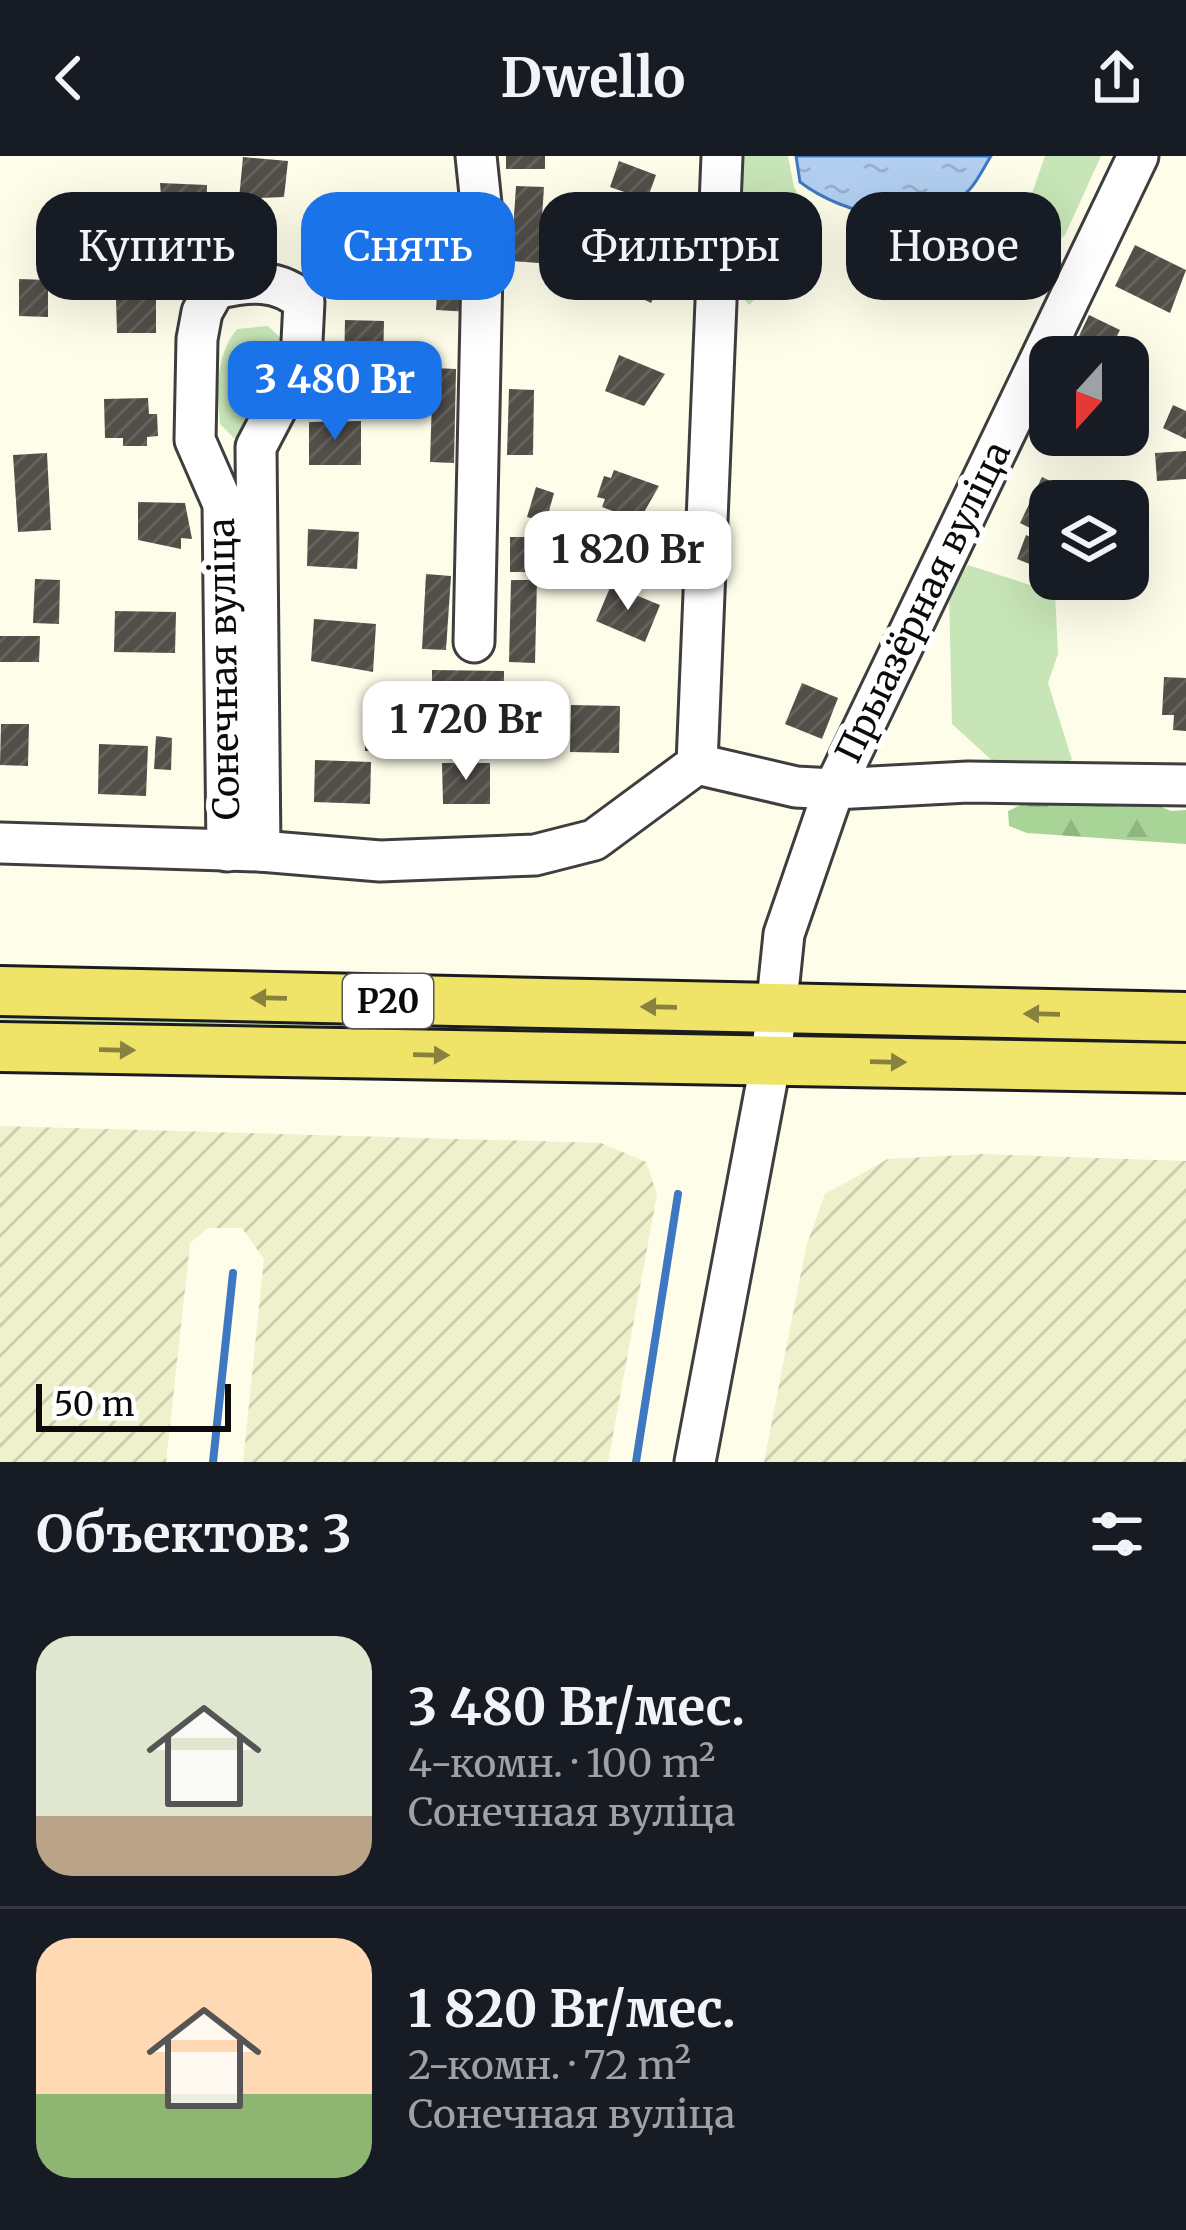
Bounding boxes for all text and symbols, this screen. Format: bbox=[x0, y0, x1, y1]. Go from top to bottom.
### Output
text: Dwello bbox=[501, 44, 685, 112]
icon: back bbox=[36, 45, 102, 111]
icon: share bbox=[1084, 45, 1150, 111]
chip: Купить bbox=[36, 192, 277, 300]
chip: Снять bbox=[301, 192, 515, 300]
chip: Фильтры bbox=[539, 192, 822, 300]
chip: Новое bbox=[846, 192, 1061, 300]
north arrow bbox=[1029, 336, 1149, 456]
map controls bbox=[1029, 336, 1149, 600]
pin: 3 480 Br bbox=[211, 341, 459, 443]
text: 3 480 Br bbox=[255, 355, 415, 404]
street label: Прыазёрная вуліца bbox=[826, 434, 1020, 770]
button: layers bbox=[1029, 480, 1149, 600]
pin: 1 820 Br bbox=[504, 511, 752, 613]
street label: Сонечная вуліца bbox=[199, 518, 249, 820]
text: 1 820 Br bbox=[551, 525, 705, 574]
pin: 1 720 Br bbox=[342, 681, 590, 783]
text: 1 720 Br bbox=[390, 695, 542, 744]
road number: Р20 bbox=[343, 974, 433, 1028]
one-way arrow bbox=[249, 988, 287, 1007]
one-way arrow bbox=[639, 997, 677, 1017]
one-way arrow bbox=[1022, 1004, 1060, 1023]
one-way arrow bbox=[99, 1040, 137, 1059]
one-way arrow bbox=[413, 1046, 451, 1065]
one-way arrow bbox=[870, 1052, 908, 1071]
scale bar bbox=[36, 1378, 231, 1431]
text: 50 m bbox=[54, 1384, 135, 1425]
icon: filters bbox=[1084, 1501, 1150, 1567]
text: Объектов: 3 bbox=[36, 1502, 352, 1566]
text: 3 480 Br/мес. bbox=[408, 1675, 745, 1739]
icon: home bbox=[132, 1684, 276, 1828]
text: 4-комн. · 100 m² bbox=[408, 1739, 715, 1788]
text: Сонечная вуліца bbox=[408, 1788, 735, 1837]
text: 1 820 Br/мес. bbox=[408, 1977, 736, 2041]
icon: home bbox=[132, 1986, 276, 2130]
text: 2-комн. · 72 m² bbox=[408, 2041, 691, 2090]
text: Сонечная вуліца bbox=[408, 2090, 735, 2139]

